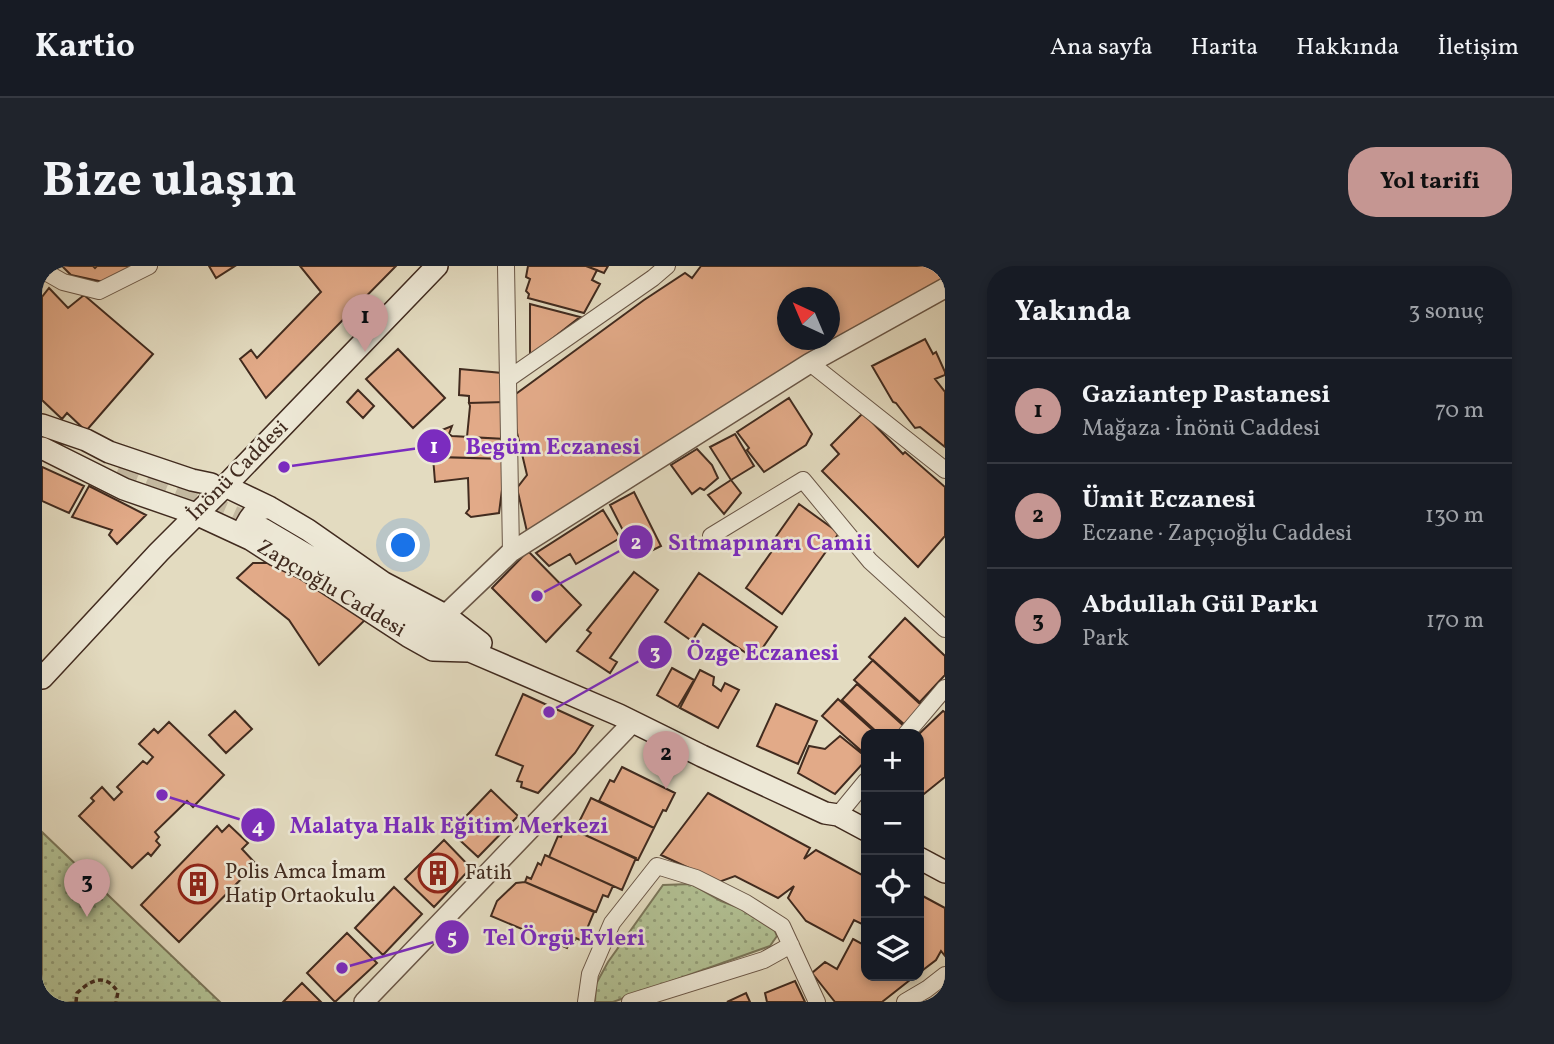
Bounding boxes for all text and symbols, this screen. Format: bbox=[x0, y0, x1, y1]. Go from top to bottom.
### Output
text: Kartio bbox=[35, 25, 135, 71]
text: Ana sayfa bbox=[1050, 31, 1153, 65]
text: Harita bbox=[1191, 31, 1258, 65]
text: Hakkında bbox=[1296, 31, 1400, 65]
text: İletişim bbox=[1438, 31, 1519, 65]
button: Yol tarifi bbox=[1348, 147, 1512, 217]
text: Bize ulaşın bbox=[42, 148, 297, 217]
north arrow bbox=[777, 287, 840, 350]
text: Yakında bbox=[1015, 291, 1131, 333]
pin: 1 bbox=[342, 294, 388, 352]
text: 3 sonuç bbox=[1409, 296, 1484, 328]
text: Gaziantep Pastanesi bbox=[1082, 377, 1330, 413]
text: 1 bbox=[1033, 395, 1043, 427]
text: 70 m bbox=[1435, 395, 1484, 427]
text: Mağaza · İnönü Caddesi bbox=[1082, 413, 1320, 445]
street label: İnönü Caddesi bbox=[181, 414, 295, 528]
callout: Begüm Eczanesi bbox=[416, 424, 654, 468]
text: Begüm Eczanesi bbox=[465, 432, 641, 464]
text: 1 bbox=[430, 433, 438, 462]
text: Ümit Eczanesi bbox=[1082, 482, 1256, 518]
text: 2 bbox=[1032, 500, 1044, 532]
text: 130 m bbox=[1425, 500, 1484, 532]
text: Eczane · Zapçıoğlu Caddesi bbox=[1082, 518, 1352, 550]
callout: Sıtmapınarı Camii bbox=[619, 520, 886, 564]
your location bbox=[386, 528, 420, 562]
text: Sıtmapınarı Camii bbox=[668, 528, 872, 560]
text: 2 bbox=[631, 529, 641, 558]
street label: Zapçıoğlu Caddesi bbox=[251, 533, 411, 645]
text: Abdullah Gül Parkı bbox=[1082, 587, 1318, 623]
text: 3 bbox=[1032, 605, 1044, 637]
text: 170 m bbox=[1426, 605, 1484, 637]
text: Park bbox=[1082, 623, 1129, 655]
callout: Özge Eczanesi bbox=[638, 630, 853, 674]
text: Özge Eczanesi bbox=[687, 638, 839, 670]
text: 3 bbox=[650, 639, 660, 668]
map controls bbox=[861, 729, 924, 981]
button: + bbox=[861, 729, 924, 792]
pin: 2 bbox=[643, 731, 689, 789]
button: − bbox=[861, 792, 924, 855]
callout: Malatya Halk Eğitim Merkezi bbox=[240, 803, 622, 847]
text: Malatya Halk Eğitim Merkezi bbox=[290, 811, 608, 843]
text: 4 bbox=[252, 813, 265, 842]
building icon: Fatih bbox=[417, 852, 459, 894]
button: locate bbox=[861, 855, 924, 918]
place label: Polis Amca İmam Hatip Ortaokulu bbox=[225, 858, 386, 911]
pin: 3 bbox=[64, 859, 110, 917]
place label: Fatih bbox=[465, 859, 512, 888]
building icon: Polis Amca İmam Hatip Ortaokulu bbox=[177, 863, 219, 905]
callout: Tel Örgü Evleri bbox=[434, 915, 659, 959]
button: layers bbox=[861, 918, 924, 981]
text: Tel Örgü Evleri bbox=[483, 923, 645, 955]
text: 5 bbox=[447, 924, 457, 953]

